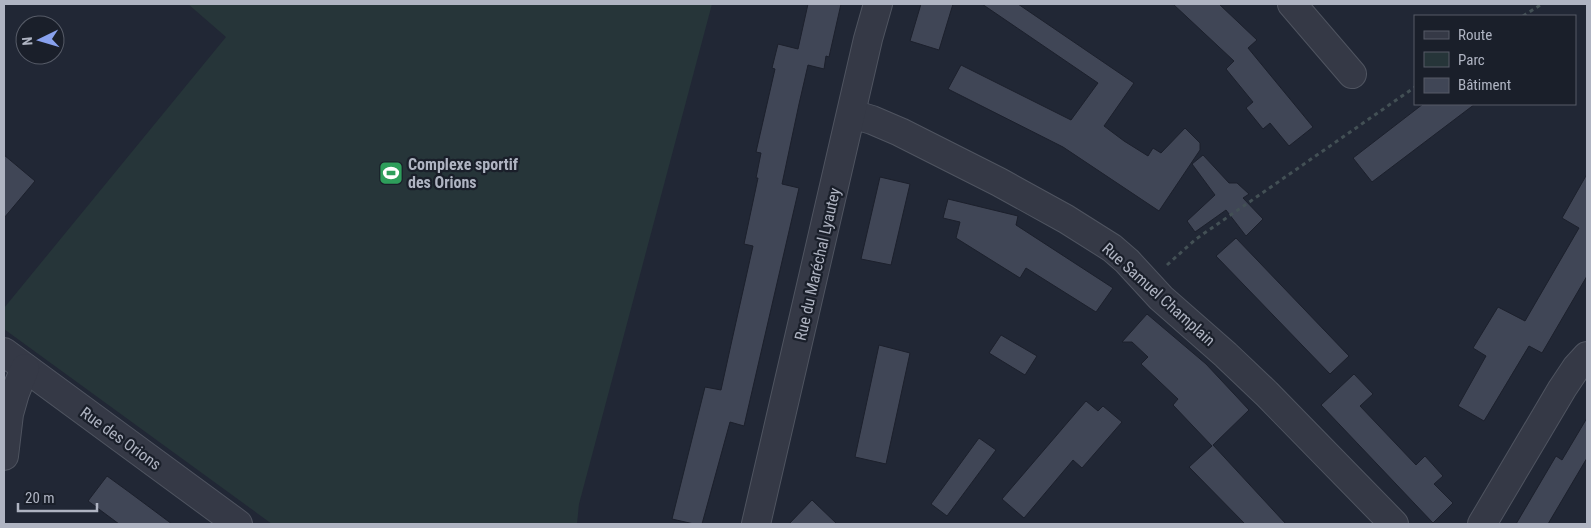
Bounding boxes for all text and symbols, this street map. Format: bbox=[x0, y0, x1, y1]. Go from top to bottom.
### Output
north arrow bbox=[15, 15, 65, 65]
legend bbox=[1414, 15, 1576, 105]
text: Route bbox=[1458, 26, 1492, 44]
text: N bbox=[19, 36, 35, 46]
text: Parc bbox=[1458, 51, 1485, 69]
text: Bâtiment bbox=[1458, 76, 1511, 94]
place label: Complexe sportif des Orions bbox=[408, 155, 519, 192]
sports icon: Complexe sportif des Orions bbox=[378, 160, 404, 186]
street label: Rue du Maréchal Lyautey bbox=[791, 186, 844, 342]
street label: Rue Samuel Champlain bbox=[1098, 239, 1219, 350]
street label: Rue des Orions bbox=[77, 403, 165, 474]
scale bar bbox=[18, 480, 96, 512]
text: 20 m bbox=[25, 489, 55, 507]

